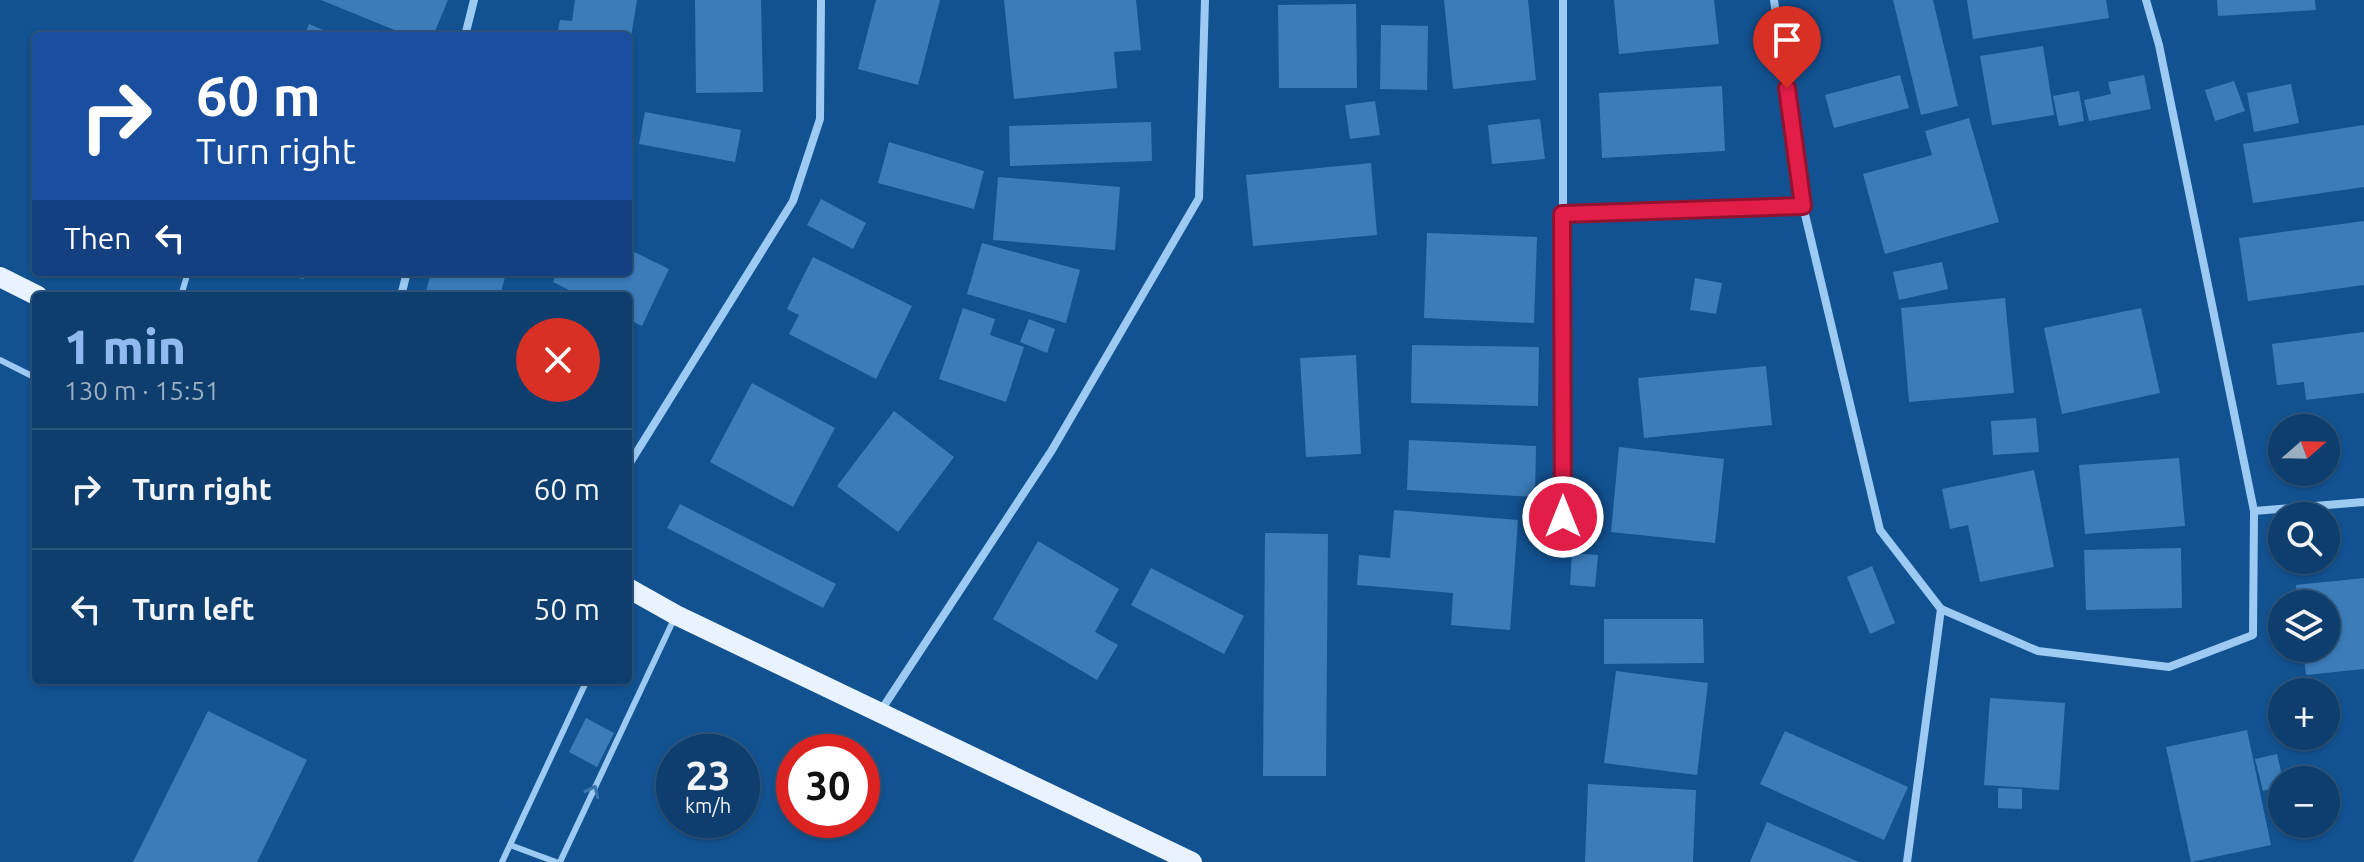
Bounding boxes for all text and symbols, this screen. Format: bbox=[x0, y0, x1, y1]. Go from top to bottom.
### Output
pin bbox=[1753, 6, 1821, 88]
icon: arrive bbox=[1765, 18, 1809, 62]
icon: right bbox=[64, 64, 168, 168]
text: 60 m bbox=[196, 64, 321, 127]
text: Turn right bbox=[196, 130, 356, 171]
icon: left bbox=[148, 216, 192, 260]
text: Then bbox=[64, 221, 132, 255]
button: close bbox=[516, 318, 600, 402]
text: 1 min bbox=[64, 319, 186, 373]
text: 130 m · 15:51 bbox=[64, 376, 220, 405]
north arrow bbox=[2268, 414, 2340, 486]
map controls bbox=[2268, 414, 2340, 838]
icon: right bbox=[64, 467, 108, 511]
text: Turn right bbox=[132, 472, 272, 506]
text: 60 m bbox=[533, 472, 600, 506]
position arrow bbox=[1521, 475, 1605, 559]
button: search bbox=[2268, 502, 2340, 574]
icon: left bbox=[64, 587, 108, 631]
button: layers bbox=[2268, 590, 2340, 662]
text: Turn left bbox=[132, 592, 254, 626]
text: 50 m bbox=[533, 592, 600, 626]
button: + bbox=[2268, 678, 2340, 750]
speed limit sign: 30 bbox=[776, 734, 880, 838]
text: 23 bbox=[685, 753, 731, 798]
button: − bbox=[2268, 766, 2340, 838]
one-way arrow bbox=[583, 785, 599, 800]
text: km/h bbox=[685, 794, 731, 817]

